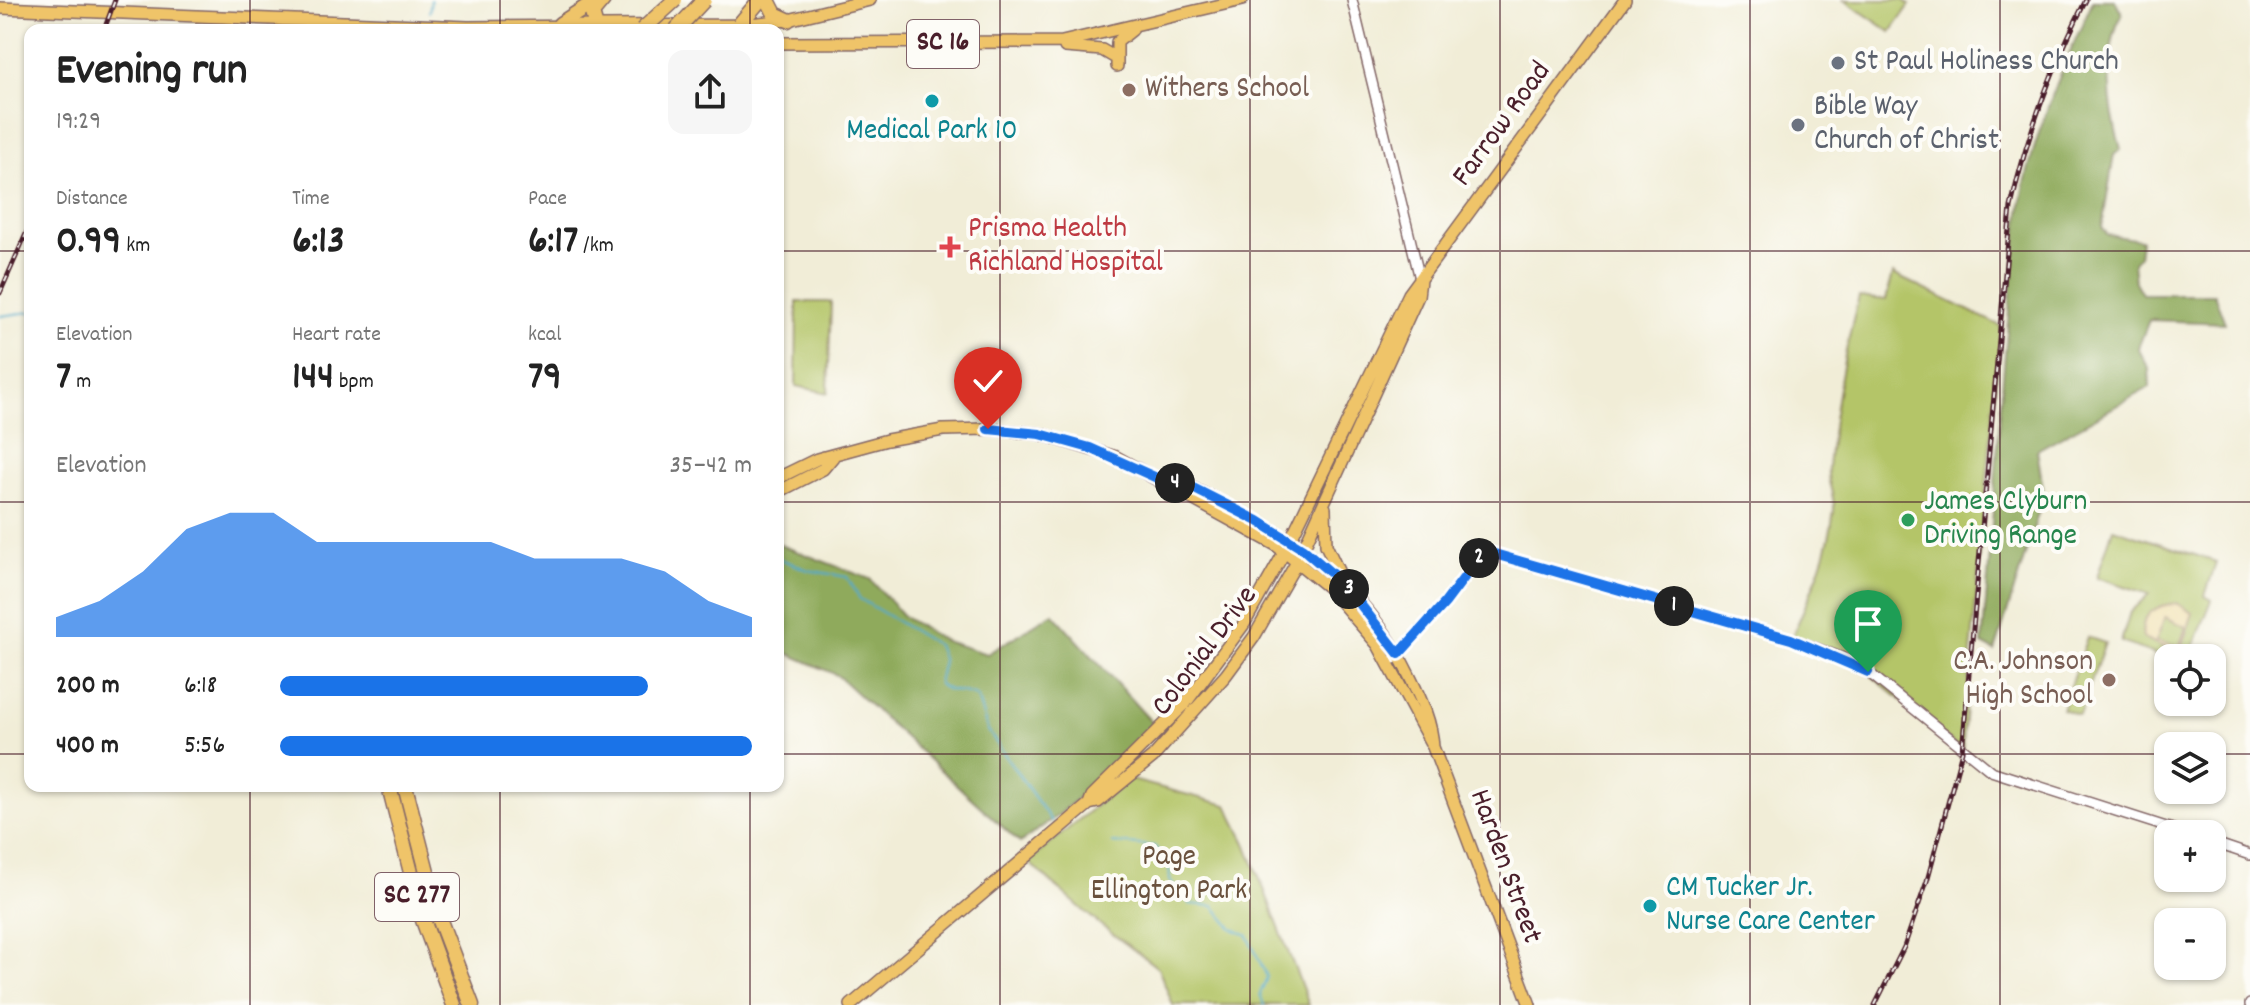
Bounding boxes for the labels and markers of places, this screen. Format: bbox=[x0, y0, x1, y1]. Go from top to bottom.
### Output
place label: St Paul Holiness Church bbox=[1854, 42, 2119, 85]
marker: St Paul Holiness Church bbox=[1829, 54, 1847, 72]
place label: Withers School bbox=[1145, 69, 1309, 112]
marker: Withers School bbox=[1120, 81, 1138, 99]
place label: Bible Way Church of Christ bbox=[1814, 87, 1999, 164]
marker: Medical Park 10 bbox=[923, 92, 941, 110]
place label: Medical Park 10 bbox=[846, 111, 1018, 154]
marker: Bible Way Church of Christ bbox=[1789, 116, 1807, 134]
place label: Prisma Health Richland Hospital bbox=[968, 209, 1163, 286]
marker: Prisma Health Richland Hospital bbox=[939, 236, 961, 258]
pin bbox=[954, 347, 1022, 429]
pin: 4 bbox=[1155, 463, 1195, 503]
place label: James Clyburn Driving Range bbox=[1924, 482, 2087, 559]
marker: James Clyburn Driving Range bbox=[1899, 511, 1917, 529]
pin: 2 bbox=[1459, 538, 1499, 578]
pin: 3 bbox=[1329, 569, 1369, 609]
pin: 1 bbox=[1654, 586, 1694, 626]
pin bbox=[1834, 590, 1902, 672]
place label: C.A. Johnson High School bbox=[1953, 642, 2093, 719]
marker: C.A. Johnson High School bbox=[2100, 671, 2118, 689]
place label: CM Tucker Jr. Nurse Care Center bbox=[1666, 868, 1875, 945]
marker: CM Tucker Jr. Nurse Care Center bbox=[1641, 897, 1659, 915]

